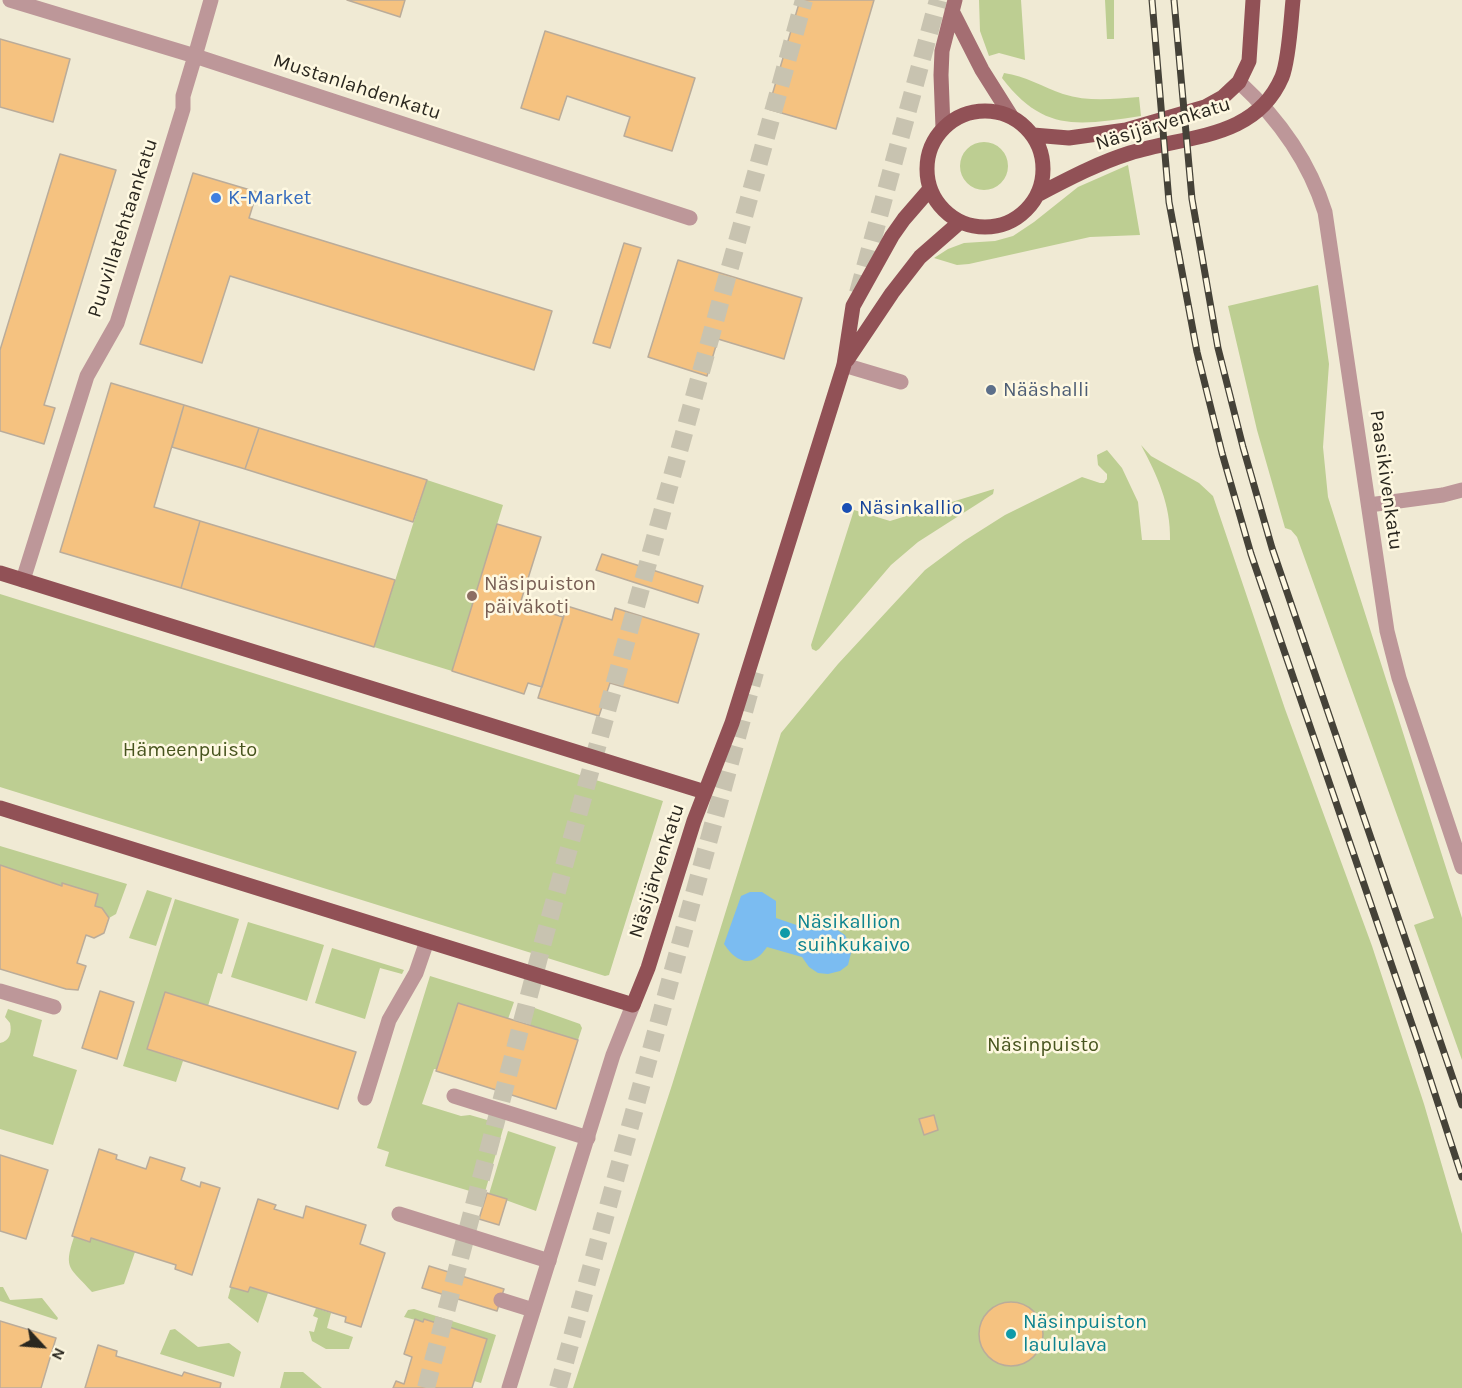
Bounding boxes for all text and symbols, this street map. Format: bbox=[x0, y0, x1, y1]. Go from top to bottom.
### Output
street label: Mustanlahdenkatu bbox=[270, 49, 444, 125]
street label: Näsijärvenkatu bbox=[1093, 92, 1233, 156]
street label: Puuvillatehtaankatu bbox=[83, 135, 163, 321]
place label: K-Market bbox=[228, 186, 311, 210]
marker: K-Market bbox=[209, 191, 223, 205]
place label: Nääshalli bbox=[1003, 378, 1089, 402]
marker: Nääshalli bbox=[984, 383, 998, 397]
street label: Paasikivenkatu bbox=[1364, 408, 1408, 552]
place label: Näsinkallio bbox=[859, 496, 963, 520]
marker: Näsinkallio bbox=[840, 501, 854, 515]
place label: Näsipuiston päiväkoti bbox=[484, 572, 596, 619]
marker: Näsipuiston päiväkoti bbox=[465, 589, 479, 603]
park label: Hämeenpuisto bbox=[123, 738, 257, 762]
street label: Näsijärvenkatu bbox=[624, 801, 690, 941]
place label: Näsikallion suihkukaivo bbox=[797, 910, 910, 957]
marker: Näsikallion suihkukaivo bbox=[778, 926, 792, 940]
park label: Näsinpuisto bbox=[987, 1033, 1099, 1057]
place label: Näsinpuiston laululava bbox=[1023, 1310, 1147, 1357]
north arrow bbox=[12, 1316, 72, 1376]
marker: Näsinpuiston laululava bbox=[1004, 1327, 1018, 1341]
text: N bbox=[48, 1345, 70, 1363]

